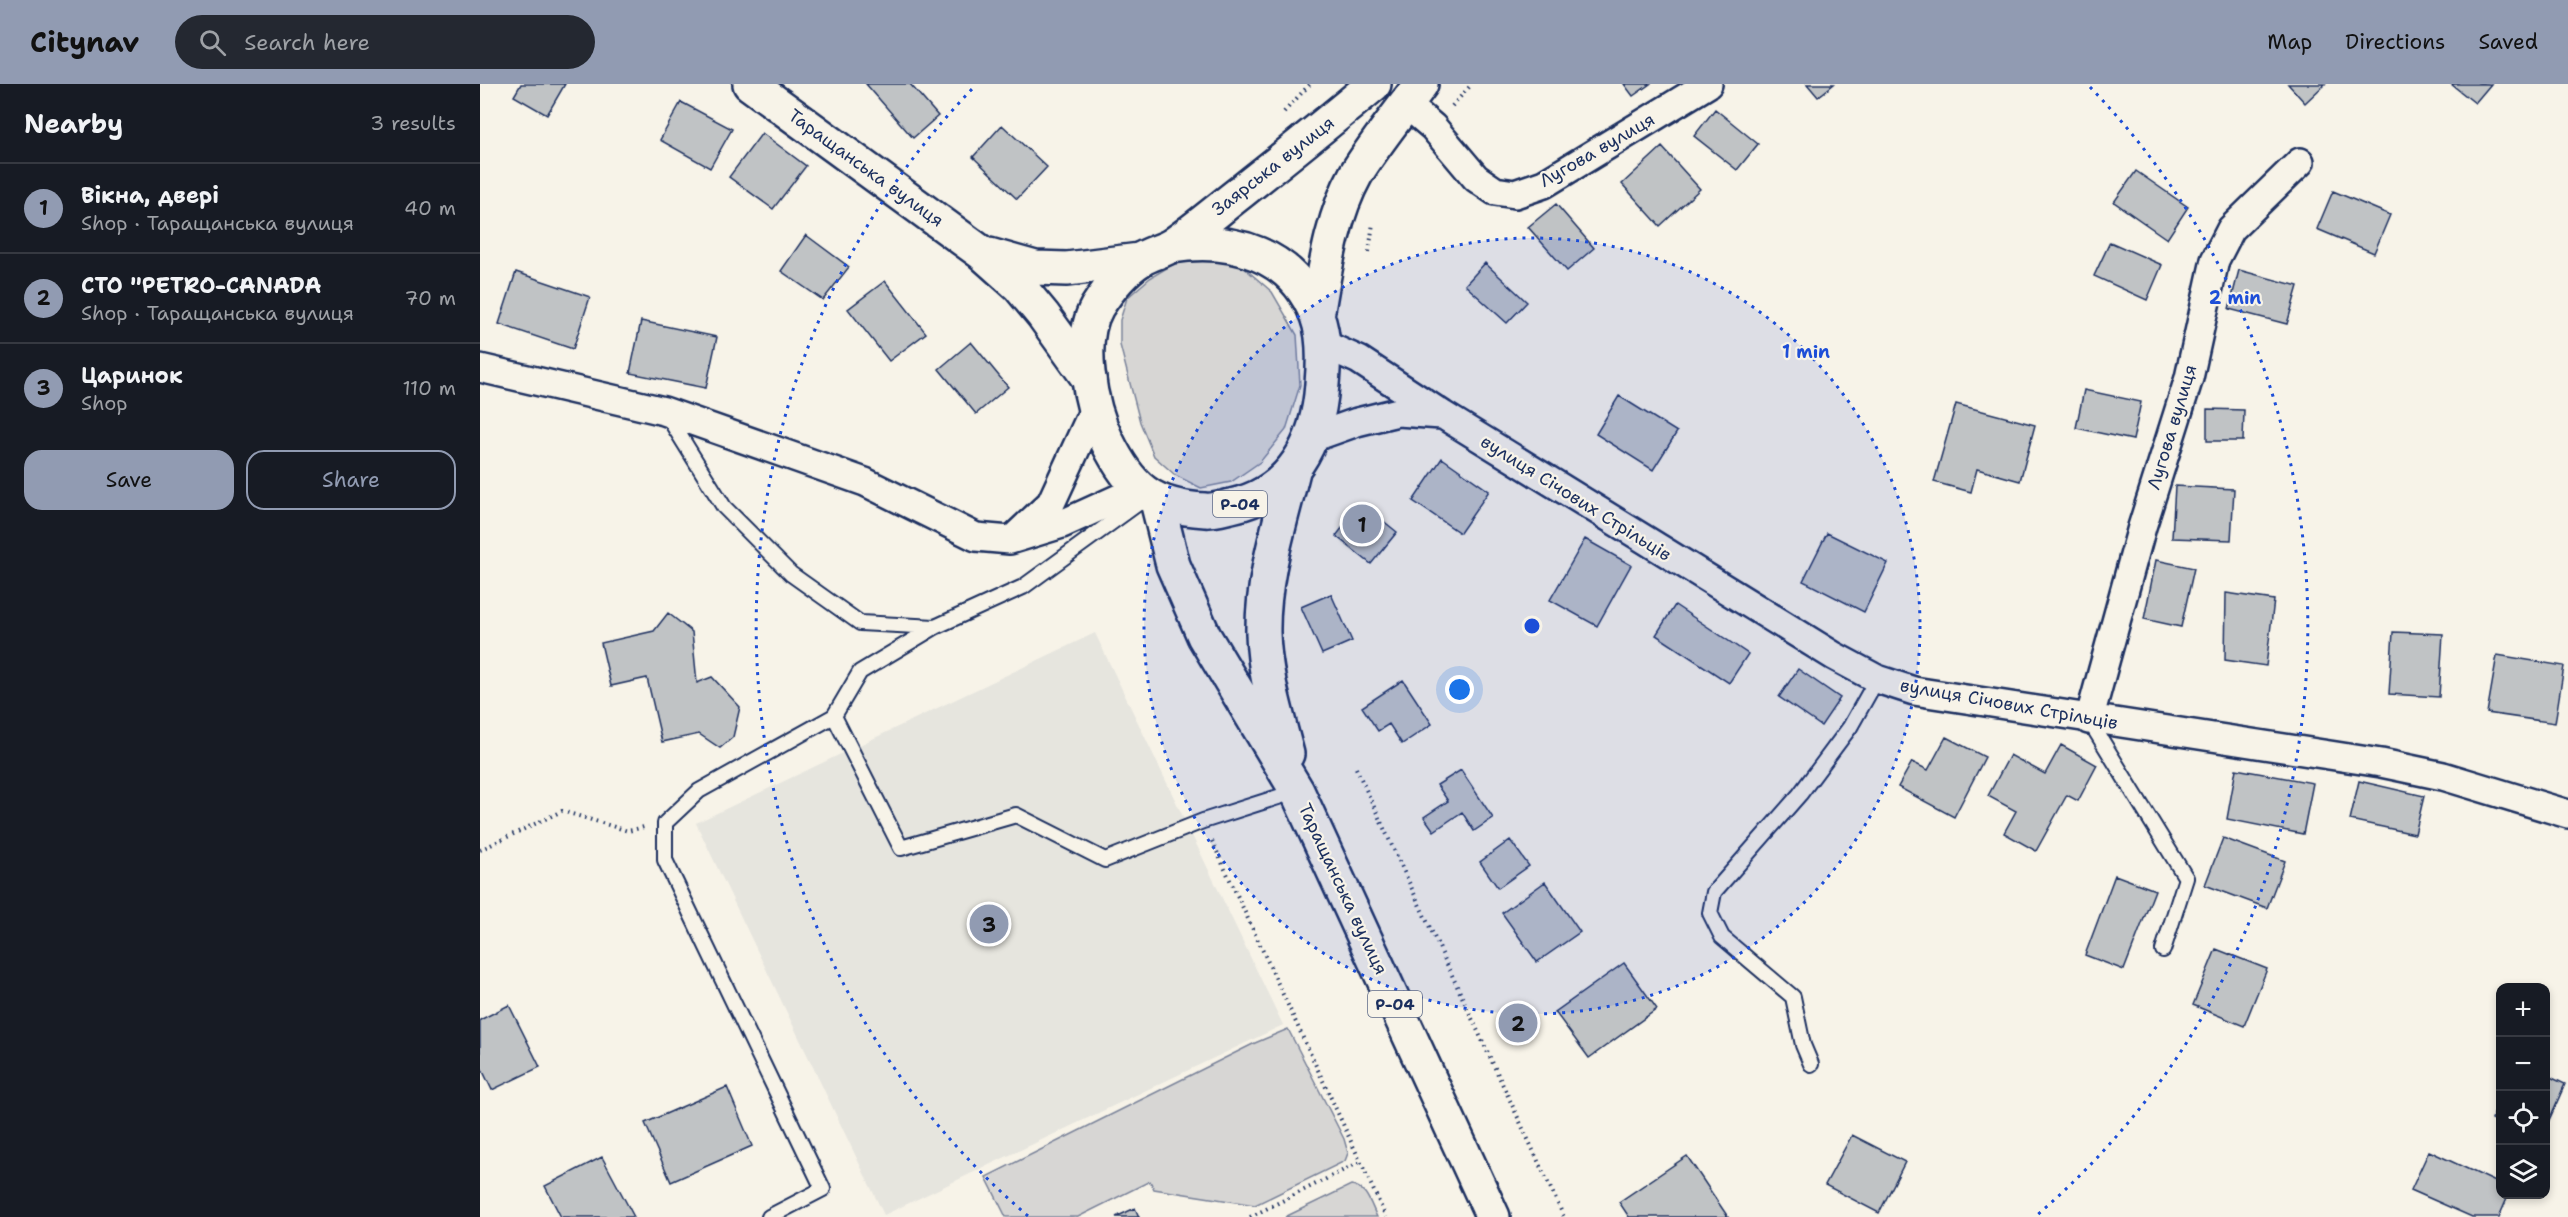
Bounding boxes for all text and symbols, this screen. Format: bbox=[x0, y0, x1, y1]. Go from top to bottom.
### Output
search box bbox=[175, 15, 595, 69]
text: Citynav bbox=[30, 23, 139, 61]
icon: search bbox=[196, 26, 229, 59]
text: Search here bbox=[244, 28, 370, 57]
text: Map bbox=[2267, 28, 2312, 56]
text: Directions bbox=[2345, 28, 2445, 56]
text: Saved bbox=[2478, 28, 2538, 56]
street label: Таращанська вулиця bbox=[784, 104, 948, 232]
text: Nearby bbox=[24, 106, 123, 141]
street label: Лугова вулиця bbox=[1535, 107, 1659, 193]
text: 3 results bbox=[370, 110, 456, 136]
street label: Заярська вулиця bbox=[1207, 111, 1339, 221]
text: Вікна, двері bbox=[81, 181, 219, 210]
text: 1 bbox=[39, 195, 48, 221]
text: 40 m bbox=[404, 195, 456, 221]
text: Shop · Таращанська вулиця bbox=[81, 210, 354, 236]
text: СТО "PETRO-CANADA bbox=[81, 271, 321, 300]
text: 2 bbox=[37, 285, 51, 311]
text: 70 m bbox=[404, 285, 456, 311]
text: 2 min bbox=[2209, 286, 2261, 310]
text: Shop · Таращанська вулиця bbox=[81, 300, 354, 326]
text: 1 min bbox=[1782, 340, 1830, 364]
text: Царинок bbox=[81, 361, 183, 390]
street label: Лугова вулиця bbox=[2142, 362, 2202, 492]
text: 3 bbox=[37, 375, 51, 401]
text: 110 m bbox=[402, 375, 456, 401]
text: Shop bbox=[81, 390, 128, 416]
street label: вулиця Січових Стрільців bbox=[1476, 429, 1676, 567]
button: Save bbox=[24, 450, 234, 510]
button: Share bbox=[246, 450, 456, 510]
road number: Р-04 bbox=[1213, 491, 1267, 517]
pin: 1 bbox=[1342, 502, 1382, 546]
centre of rings bbox=[1522, 616, 1542, 636]
street label: вулиця Січових Стрільців bbox=[1898, 673, 2120, 735]
your location bbox=[1445, 675, 1474, 704]
street label: Таращанська вулиця bbox=[1293, 799, 1393, 979]
pin: 3 bbox=[970, 902, 1008, 946]
map controls bbox=[2496, 983, 2550, 1199]
button: + bbox=[2496, 983, 2550, 1037]
road number: Р-04 bbox=[1368, 991, 1422, 1017]
pin: 2 bbox=[1498, 1000, 1538, 1046]
button: − bbox=[2496, 1037, 2550, 1091]
button: locate bbox=[2496, 1091, 2550, 1145]
button: layers bbox=[2496, 1145, 2550, 1199]

